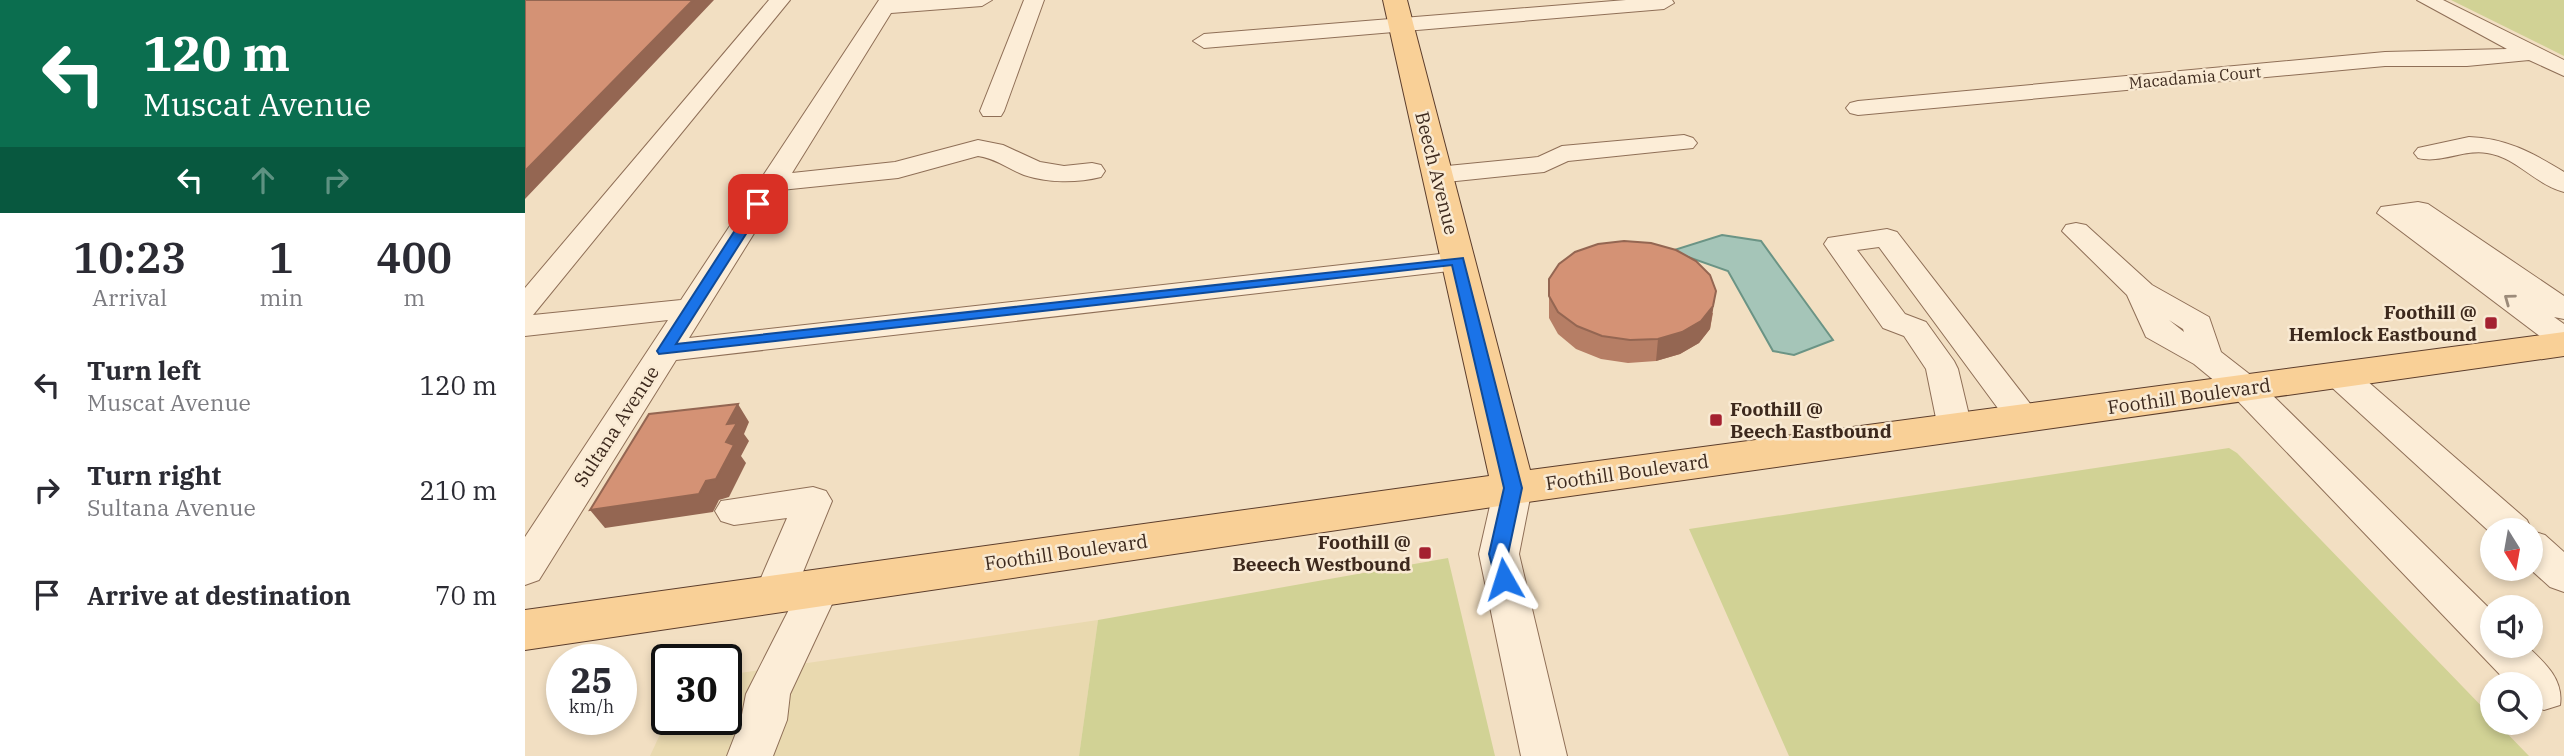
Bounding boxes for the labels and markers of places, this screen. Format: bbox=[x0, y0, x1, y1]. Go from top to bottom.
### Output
pin bbox=[728, 174, 788, 234]
place label: Foothill @ Hemlock Eastbound bbox=[2289, 300, 2477, 346]
marker: Foothill @ Hemlock Eastbound bbox=[2483, 315, 2499, 331]
place label: Foothill @ Beech Eastbound bbox=[1730, 397, 1892, 443]
marker: Foothill @ Beech Eastbound bbox=[1708, 412, 1724, 428]
place label: Foothill @ Beeech Westbound bbox=[1232, 530, 1411, 576]
marker: Foothill @ Beeech Westbound bbox=[1417, 545, 1433, 561]

